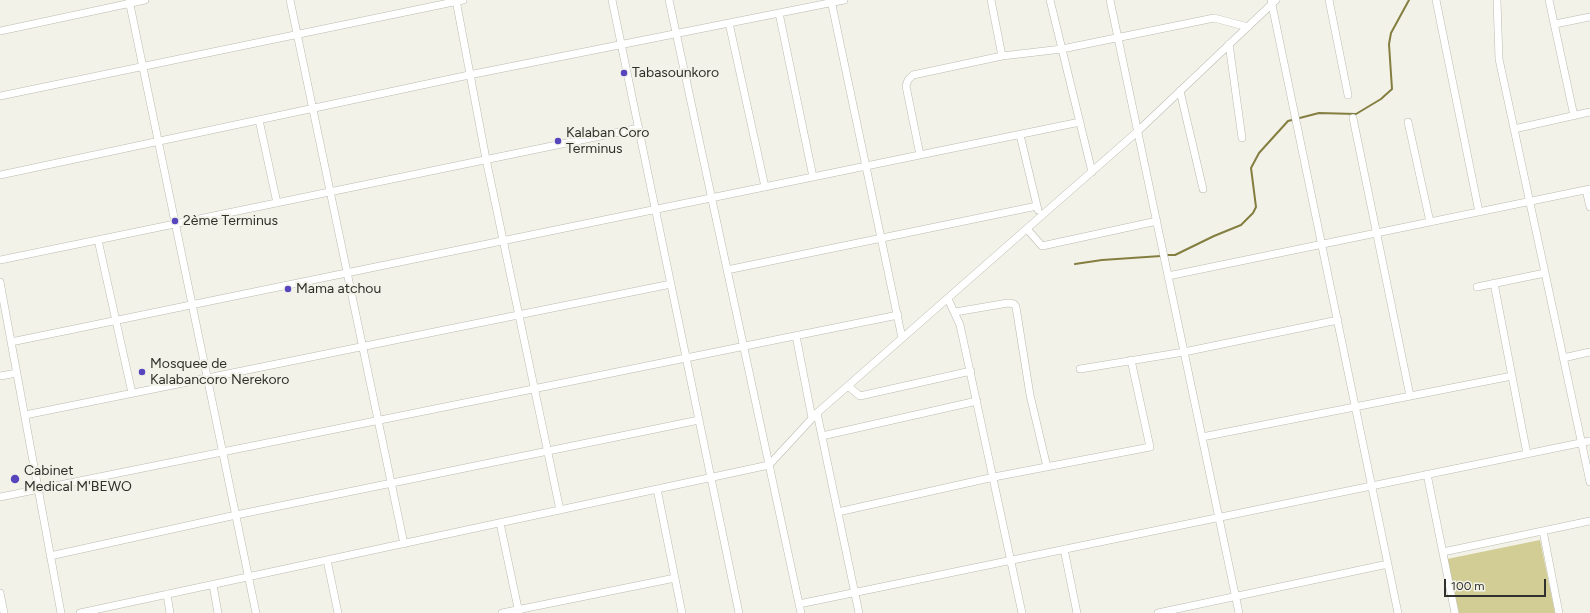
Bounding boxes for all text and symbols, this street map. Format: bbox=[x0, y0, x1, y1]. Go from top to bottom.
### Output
place label: Tabasounkoro bbox=[632, 65, 719, 81]
marker: Tabasounkoro bbox=[619, 68, 629, 78]
place label: Kalaban Coro Terminus bbox=[566, 125, 649, 158]
marker: Kalaban Coro Terminus bbox=[553, 136, 563, 146]
place label: 2ème Terminus bbox=[183, 213, 278, 229]
marker: 2ème Terminus bbox=[170, 216, 180, 226]
place label: Mama atchou bbox=[296, 281, 381, 297]
marker: Mama atchou bbox=[283, 284, 293, 294]
place label: Mosquee de Kalabancoro Nerekoro bbox=[150, 356, 289, 388]
marker: Mosquee de Kalabancoro Nerekoro bbox=[137, 367, 147, 377]
place label: Cabinet Medical M'BEWO bbox=[24, 463, 132, 496]
marker: Cabinet Medical M'BEWO bbox=[9, 473, 21, 485]
scale bar bbox=[1446, 571, 1548, 597]
text: 100 m bbox=[1451, 579, 1485, 593]

